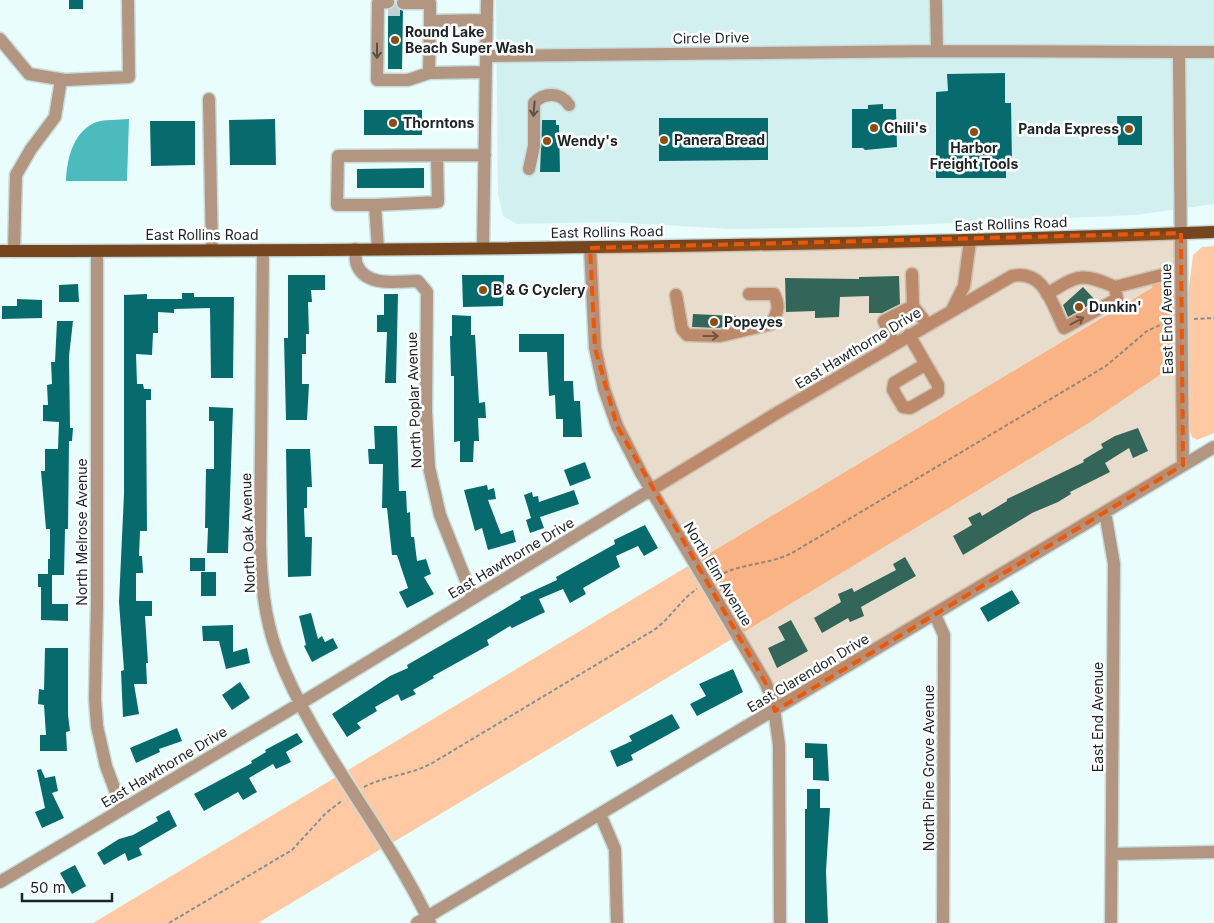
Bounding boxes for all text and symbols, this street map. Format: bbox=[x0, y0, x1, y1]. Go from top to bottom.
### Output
place label: Round Lake Beach Super Wash bbox=[405, 23, 534, 56]
street label: Circle Drive bbox=[672, 28, 750, 47]
marker: Round Lake Beach Super Wash bbox=[389, 34, 401, 46]
one-way arrow bbox=[373, 43, 382, 59]
one-way arrow bbox=[530, 101, 539, 117]
place label: Thorntons bbox=[403, 114, 474, 131]
marker: Thorntons bbox=[387, 117, 399, 129]
place label: Chili's bbox=[884, 119, 927, 136]
place label: Panda Express bbox=[1018, 120, 1119, 137]
marker: Chili's bbox=[868, 122, 880, 134]
marker: Panda Express bbox=[1123, 123, 1135, 135]
marker: Harbor Freight Tools bbox=[968, 126, 980, 138]
place label: Panera Bread bbox=[674, 131, 765, 148]
place label: Wendy's bbox=[557, 132, 618, 149]
marker: Panera Bread bbox=[658, 134, 670, 146]
marker: Wendy's bbox=[541, 135, 553, 147]
place label: Harbor Freight Tools bbox=[930, 139, 1018, 172]
street label: East Rollins Road bbox=[954, 213, 1068, 234]
street label: East Rollins Road bbox=[550, 222, 664, 241]
street label: East Rollins Road bbox=[146, 226, 258, 243]
street label: East End Avenue bbox=[1157, 264, 1176, 374]
place label: B & G Cyclery bbox=[493, 281, 586, 298]
marker: B & G Cyclery bbox=[477, 284, 489, 296]
place label: Dunkin' bbox=[1089, 298, 1142, 315]
marker: Dunkin' bbox=[1073, 301, 1085, 313]
street label: East Hawthorne Drive bbox=[792, 303, 924, 392]
place label: Popeyes bbox=[724, 313, 783, 330]
marker: Popeyes bbox=[708, 316, 720, 328]
one-way arrow bbox=[1069, 316, 1084, 325]
street label: North Poplar Avenue bbox=[403, 331, 424, 469]
one-way arrow bbox=[703, 331, 719, 340]
street label: North Melrose Avenue bbox=[73, 458, 90, 606]
street label: North Oak Avenue bbox=[237, 472, 258, 594]
street label: East Hawthorne Drive bbox=[445, 513, 577, 602]
street label: North Elm Avenue bbox=[681, 519, 756, 629]
street label: East Clarendon Drive bbox=[744, 629, 872, 716]
street label: East End Avenue bbox=[1089, 662, 1106, 772]
street label: North Pine Grove Avenue bbox=[920, 685, 937, 851]
street label: East Hawthorne Drive bbox=[98, 722, 230, 811]
scale bar bbox=[22, 870, 112, 902]
text: 50 m bbox=[30, 878, 66, 897]

